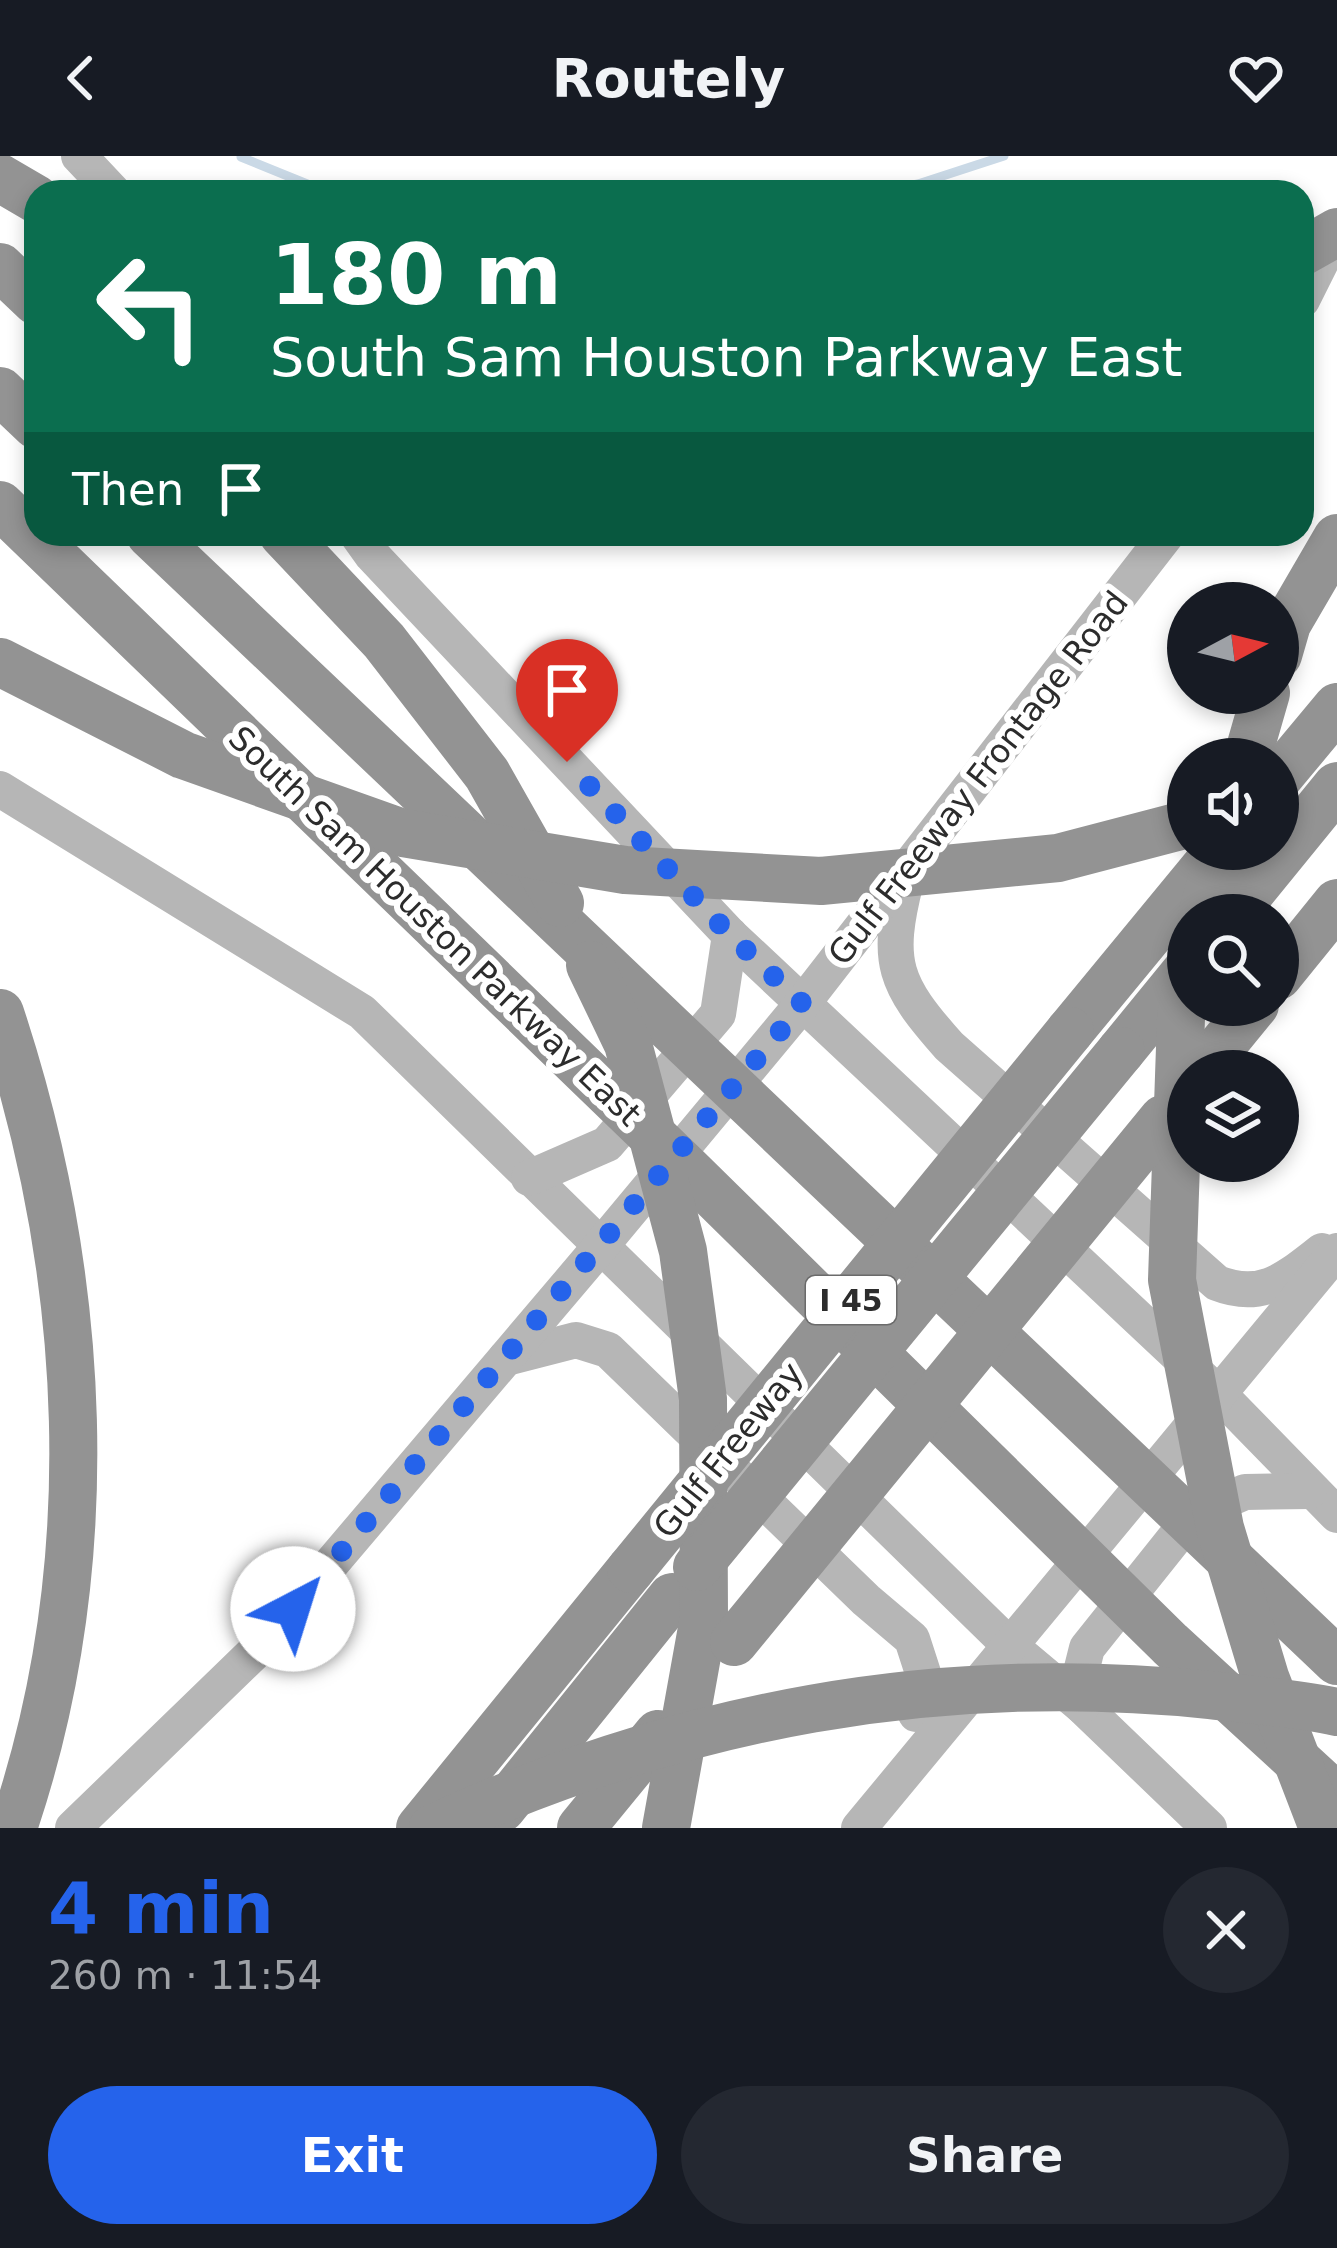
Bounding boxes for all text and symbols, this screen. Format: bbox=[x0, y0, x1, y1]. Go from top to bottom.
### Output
icon: back bbox=[48, 45, 114, 111]
icon: heart bbox=[1223, 45, 1289, 111]
text: Routely bbox=[552, 47, 785, 110]
text: 180 m bbox=[270, 226, 562, 324]
icon: left bbox=[72, 228, 228, 384]
text: South Sam Houston Parkway East bbox=[270, 326, 1182, 389]
icon: arrive bbox=[208, 456, 274, 522]
text: Then bbox=[72, 463, 184, 516]
north arrow bbox=[1167, 582, 1299, 714]
map controls bbox=[1167, 582, 1299, 1182]
street label: Gulf Freeway Frontage Road bbox=[820, 583, 1136, 973]
pin bbox=[516, 639, 618, 762]
icon: arrive bbox=[534, 657, 600, 723]
street label: South Sam Houston Parkway East bbox=[221, 718, 649, 1134]
button: sound bbox=[1167, 738, 1299, 870]
button: search bbox=[1167, 894, 1299, 1026]
button: layers bbox=[1167, 1050, 1299, 1182]
road number: I 45 bbox=[806, 1276, 896, 1324]
street label: Gulf Freeway bbox=[645, 1354, 811, 1546]
position arrow bbox=[230, 1546, 356, 1672]
text: 4 min bbox=[48, 1866, 274, 1950]
button: close bbox=[1163, 1867, 1289, 1993]
text: 260 m · 11:54 bbox=[48, 1953, 322, 1998]
button: Exit bbox=[48, 2086, 657, 2224]
button: Share bbox=[681, 2086, 1289, 2224]

